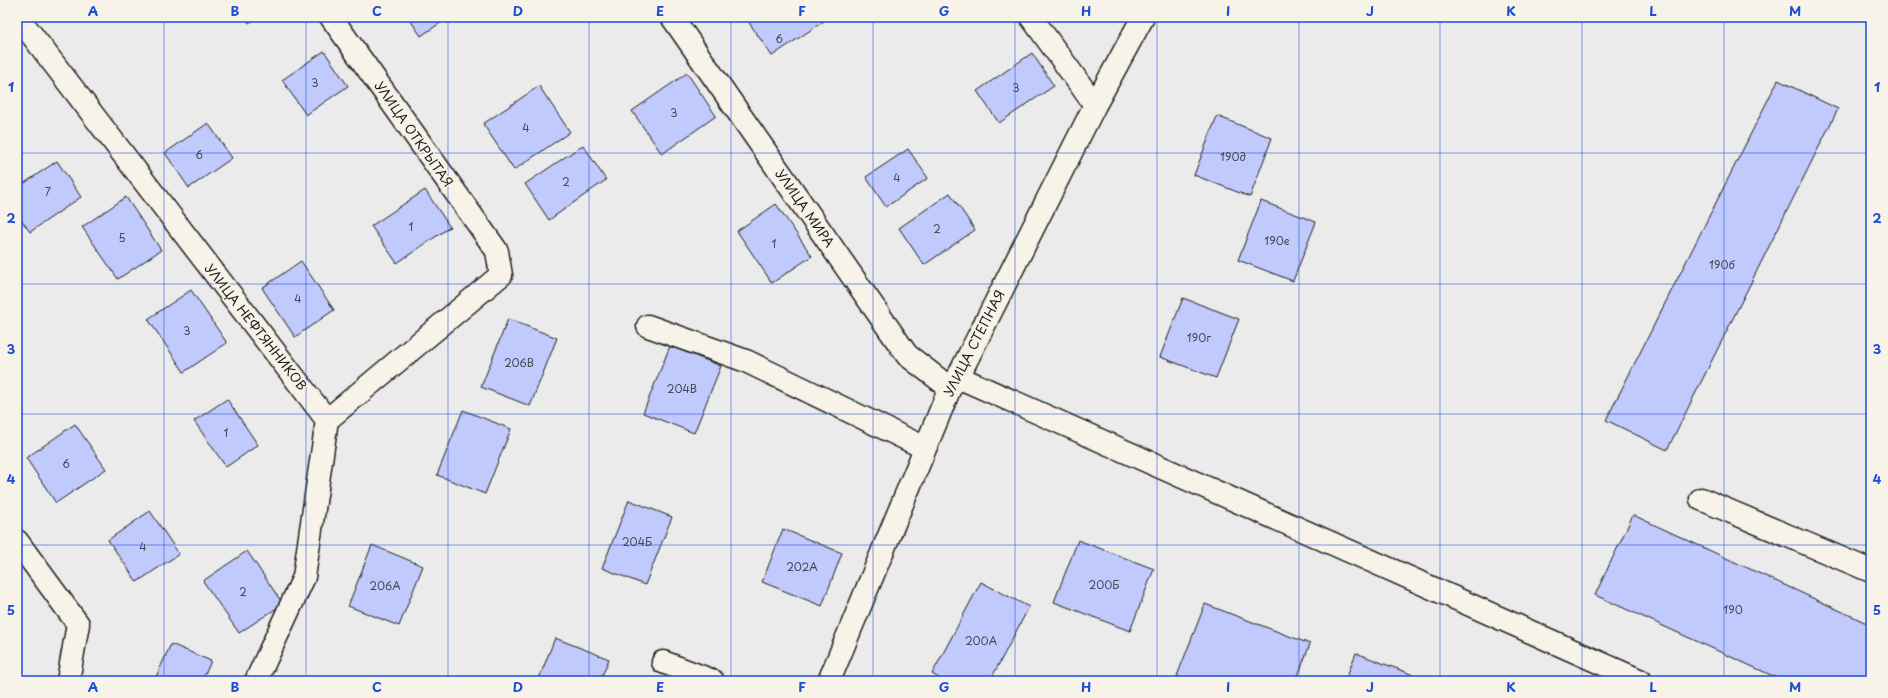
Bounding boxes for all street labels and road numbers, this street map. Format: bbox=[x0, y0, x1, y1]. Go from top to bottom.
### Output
street label: УЛИЦА ОТКРЫТАЯ bbox=[371, 77, 458, 190]
street label: УЛИЦА МИРА bbox=[771, 165, 839, 251]
street label: УЛИЦА НЕФТЯННИКОВ bbox=[201, 259, 312, 394]
street label: УЛИЦА СТЕПНАЯ bbox=[938, 286, 1009, 399]

